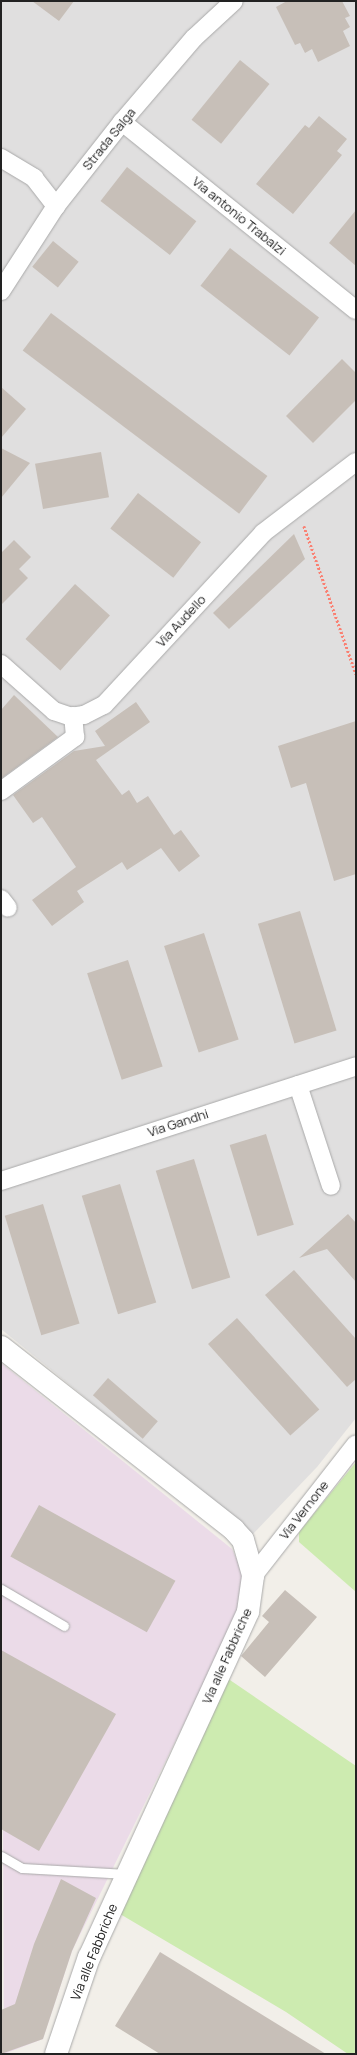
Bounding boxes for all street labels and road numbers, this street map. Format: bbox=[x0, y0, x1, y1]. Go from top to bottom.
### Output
street label: Strada Salga bbox=[79, 105, 139, 173]
street label: Via antonio Trabalzi bbox=[189, 174, 289, 258]
street label: Via Audello bbox=[153, 592, 209, 650]
street label: Via Gandhi bbox=[146, 1106, 210, 1140]
street label: Via Vernone bbox=[276, 1477, 332, 1543]
street label: Via alle Fabbriche bbox=[199, 1606, 255, 1706]
street label: Via alle Fabbriche bbox=[67, 1901, 121, 2003]

